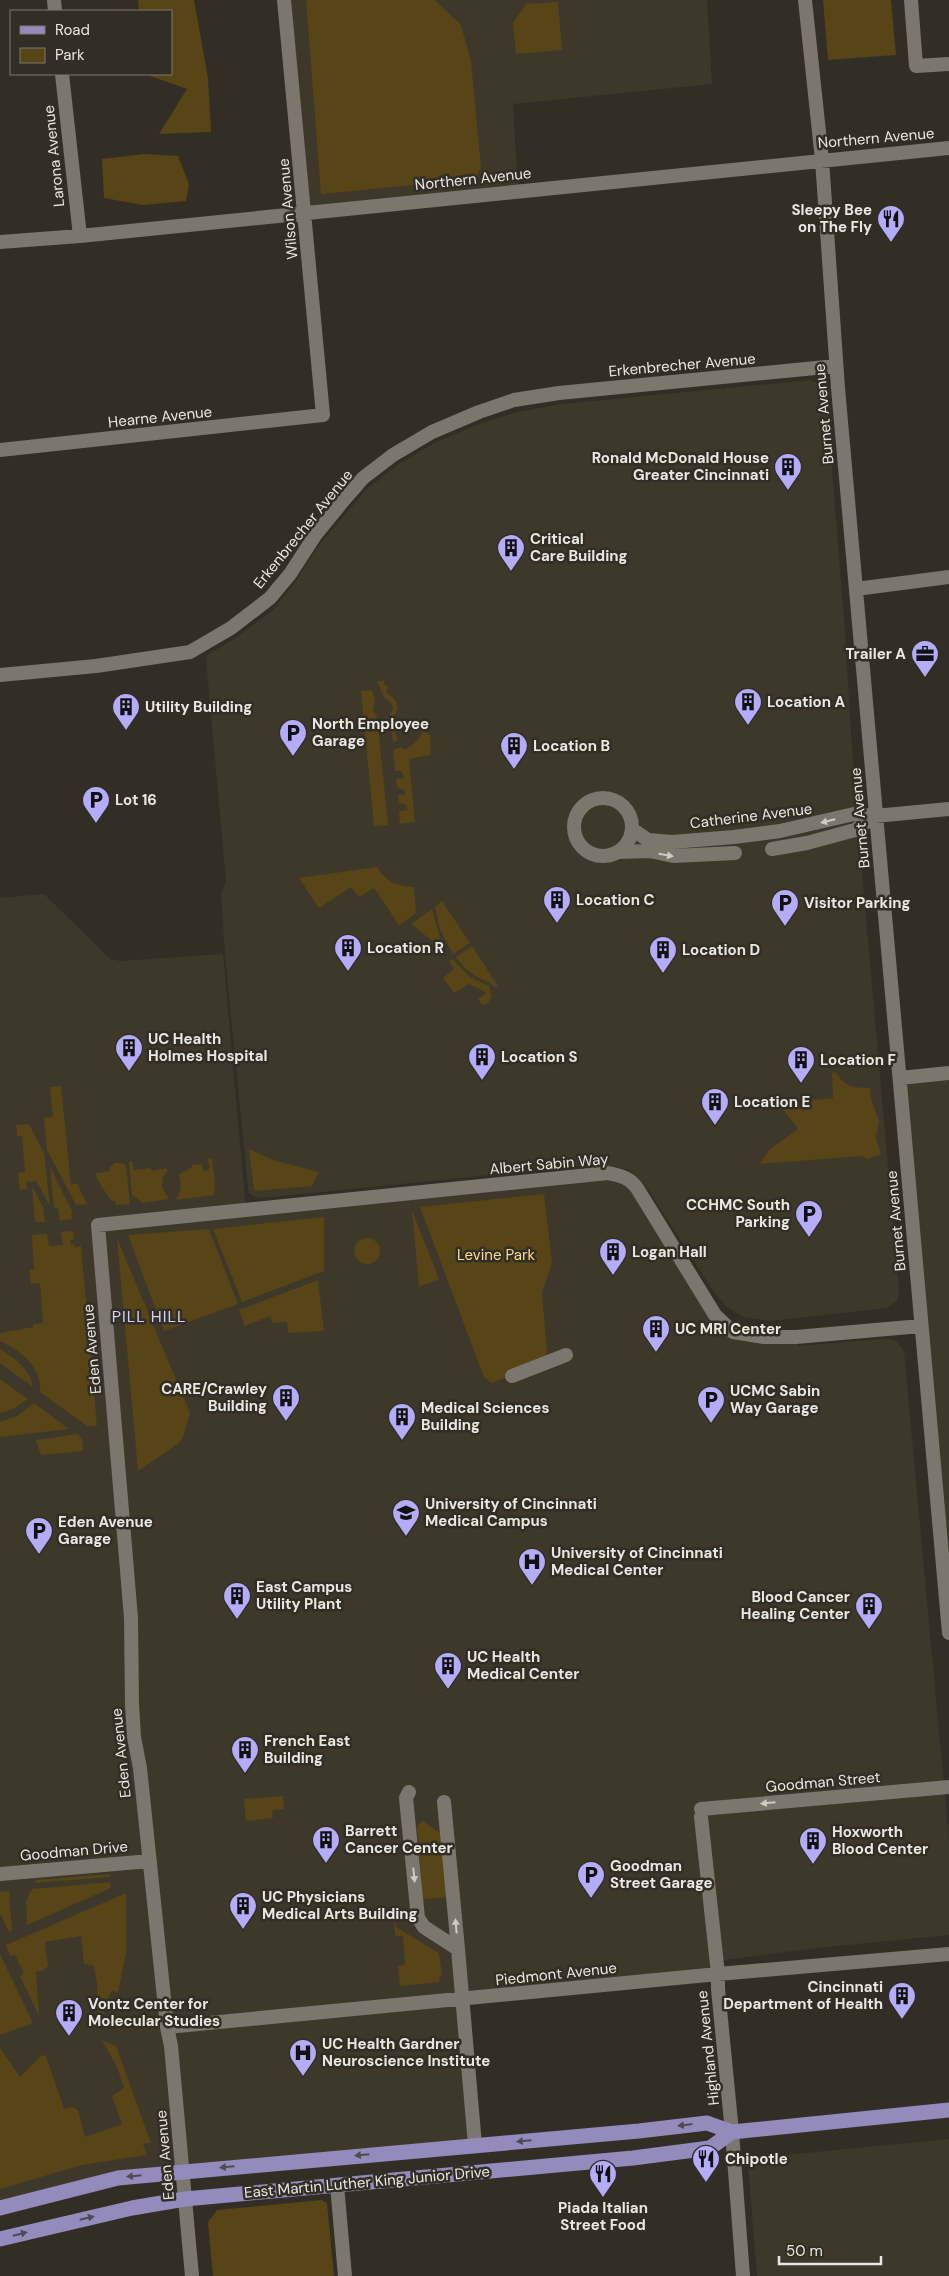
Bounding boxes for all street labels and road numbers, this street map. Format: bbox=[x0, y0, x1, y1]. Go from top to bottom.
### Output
street label: Larona Avenue bbox=[39, 104, 69, 208]
street label: Northern Avenue bbox=[817, 123, 935, 153]
street label: Wilson Avenue bbox=[274, 158, 302, 260]
street label: Northern Avenue bbox=[414, 163, 532, 195]
street label: Erkenbrecher Avenue bbox=[608, 349, 756, 381]
street label: Burnet Avenue bbox=[810, 363, 838, 465]
street label: Hearne Avenue bbox=[107, 402, 213, 432]
street label: Erkenbrecher Avenue bbox=[249, 465, 357, 593]
street label: Burnet Avenue bbox=[846, 767, 874, 869]
street label: Catherine Avenue bbox=[689, 799, 813, 833]
street label: Albert Sabin Way bbox=[489, 1149, 610, 1179]
street label: Burnet Avenue bbox=[882, 1170, 910, 1272]
street label: Eden Avenue bbox=[78, 1303, 106, 1395]
street label: Eden Avenue bbox=[106, 1707, 136, 1799]
street label: Goodman Street bbox=[765, 1767, 881, 1797]
street label: Goodman Drive bbox=[19, 1836, 129, 1866]
street label: Piedmont Avenue bbox=[494, 1958, 618, 1990]
street label: Highland Avenue bbox=[692, 1990, 724, 2106]
street label: Eden Avenue bbox=[151, 2109, 179, 2201]
street label: East Martin Luther King Junior Drive bbox=[243, 2161, 491, 2203]

